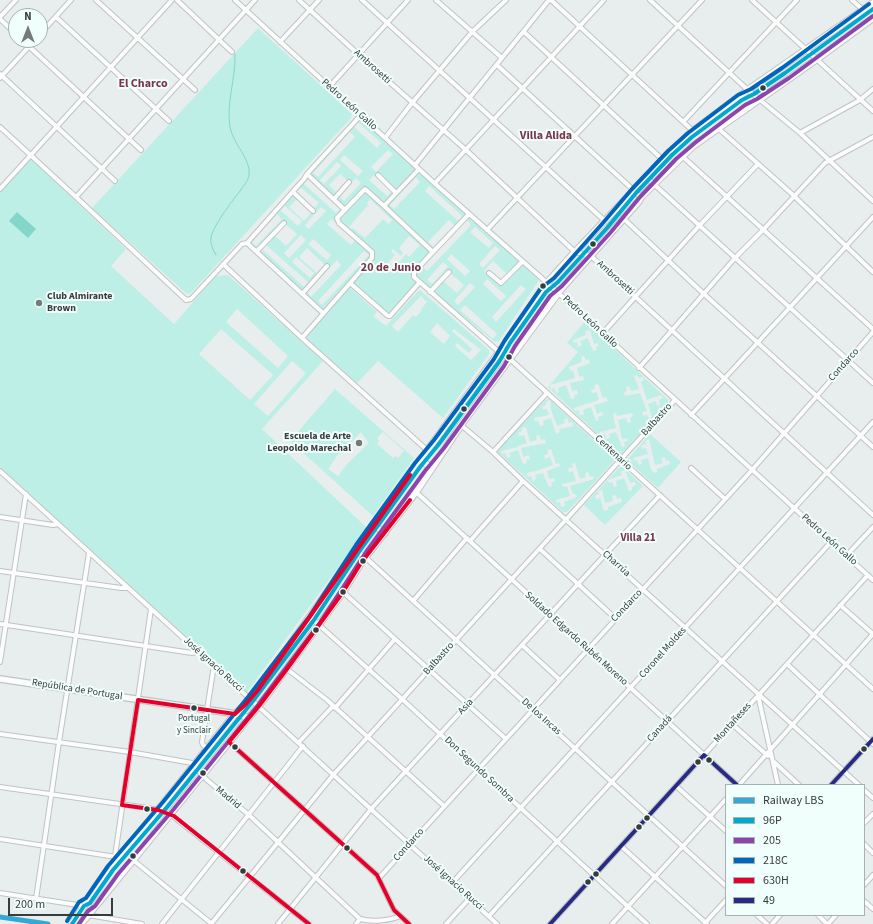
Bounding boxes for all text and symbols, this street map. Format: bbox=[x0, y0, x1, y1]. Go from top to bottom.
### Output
north arrow bbox=[8, 8, 48, 48]
text: N bbox=[24, 9, 32, 24]
street label: Ambrosetti bbox=[351, 47, 393, 87]
district label: El Charco bbox=[118, 77, 168, 91]
street label: Pedro León Gallo bbox=[319, 77, 379, 133]
unlabelled marker bbox=[758, 83, 768, 93]
district label: Villa Alida bbox=[520, 129, 572, 143]
unlabelled marker bbox=[588, 239, 598, 249]
street label: Ambrosetti bbox=[594, 258, 636, 298]
district label: 20 de Junio bbox=[361, 261, 421, 275]
unlabelled marker bbox=[538, 281, 548, 291]
place label: Club Almirante Brown bbox=[47, 291, 113, 314]
street label: Pedro León Gallo bbox=[560, 293, 620, 351]
marker: Club Almirante Brown bbox=[34, 298, 44, 308]
street label: Condarco bbox=[826, 346, 862, 384]
unlabelled marker bbox=[504, 352, 514, 362]
street label: Balbastro bbox=[639, 401, 675, 439]
unlabelled marker bbox=[459, 404, 469, 414]
place label: Escuela de Arte Leopoldo Marechal bbox=[267, 431, 351, 454]
street label: Centenario bbox=[592, 433, 634, 473]
marker: Escuela de Arte Leopoldo Marechal bbox=[354, 438, 364, 448]
street label: Pedro León Gallo bbox=[799, 512, 859, 568]
district label: Villa 21 bbox=[620, 532, 656, 546]
street label: Charrúa bbox=[599, 548, 633, 580]
unlabelled marker bbox=[358, 556, 368, 566]
unlabelled marker bbox=[338, 587, 348, 597]
street label: Condarco bbox=[609, 587, 645, 625]
street label: Soldado Edgardo Rubén Moreno bbox=[522, 589, 630, 689]
unlabelled marker bbox=[311, 625, 321, 635]
street label: Coronel Moldes bbox=[637, 625, 689, 681]
street label: José Ignacio Rucci bbox=[181, 635, 245, 695]
street label: Balbastro bbox=[421, 640, 457, 678]
street label: República de Portugal bbox=[31, 677, 123, 703]
street label: De los Incas bbox=[519, 696, 563, 738]
street label: Asia bbox=[456, 697, 476, 717]
street label: Montañeses bbox=[712, 700, 754, 746]
marker: Portugal y Sinclair bbox=[189, 703, 199, 713]
street label: Canadá bbox=[645, 713, 675, 745]
place label: Portugal y Sinclair bbox=[177, 714, 211, 735]
street label: Don Segundo Sombra bbox=[442, 735, 516, 805]
unlabelled marker bbox=[230, 742, 240, 752]
unlabelled marker bbox=[859, 744, 869, 754]
unlabelled marker bbox=[704, 755, 714, 765]
unlabelled marker bbox=[693, 757, 703, 767]
unlabelled marker bbox=[198, 768, 208, 778]
street label: Madrid bbox=[213, 784, 243, 812]
legend bbox=[725, 784, 865, 916]
text: Railway LBS bbox=[763, 792, 824, 809]
unlabelled marker bbox=[142, 804, 152, 814]
text: 96P bbox=[763, 812, 782, 829]
unlabelled marker bbox=[642, 813, 652, 823]
unlabelled marker bbox=[634, 822, 644, 832]
street label: Condarco bbox=[391, 826, 427, 864]
text: 205 bbox=[763, 832, 781, 849]
unlabelled marker bbox=[342, 843, 352, 853]
unlabelled marker bbox=[128, 851, 138, 861]
text: 218C bbox=[763, 852, 788, 869]
street label: José Ignacio Rucci bbox=[421, 853, 485, 913]
unlabelled marker bbox=[238, 866, 248, 876]
unlabelled marker bbox=[591, 869, 601, 879]
text: 630H bbox=[763, 872, 789, 889]
unlabelled marker bbox=[583, 877, 593, 887]
scale bar bbox=[10, 890, 115, 916]
text: 49 bbox=[763, 892, 775, 909]
text: 200 m bbox=[15, 896, 45, 913]

